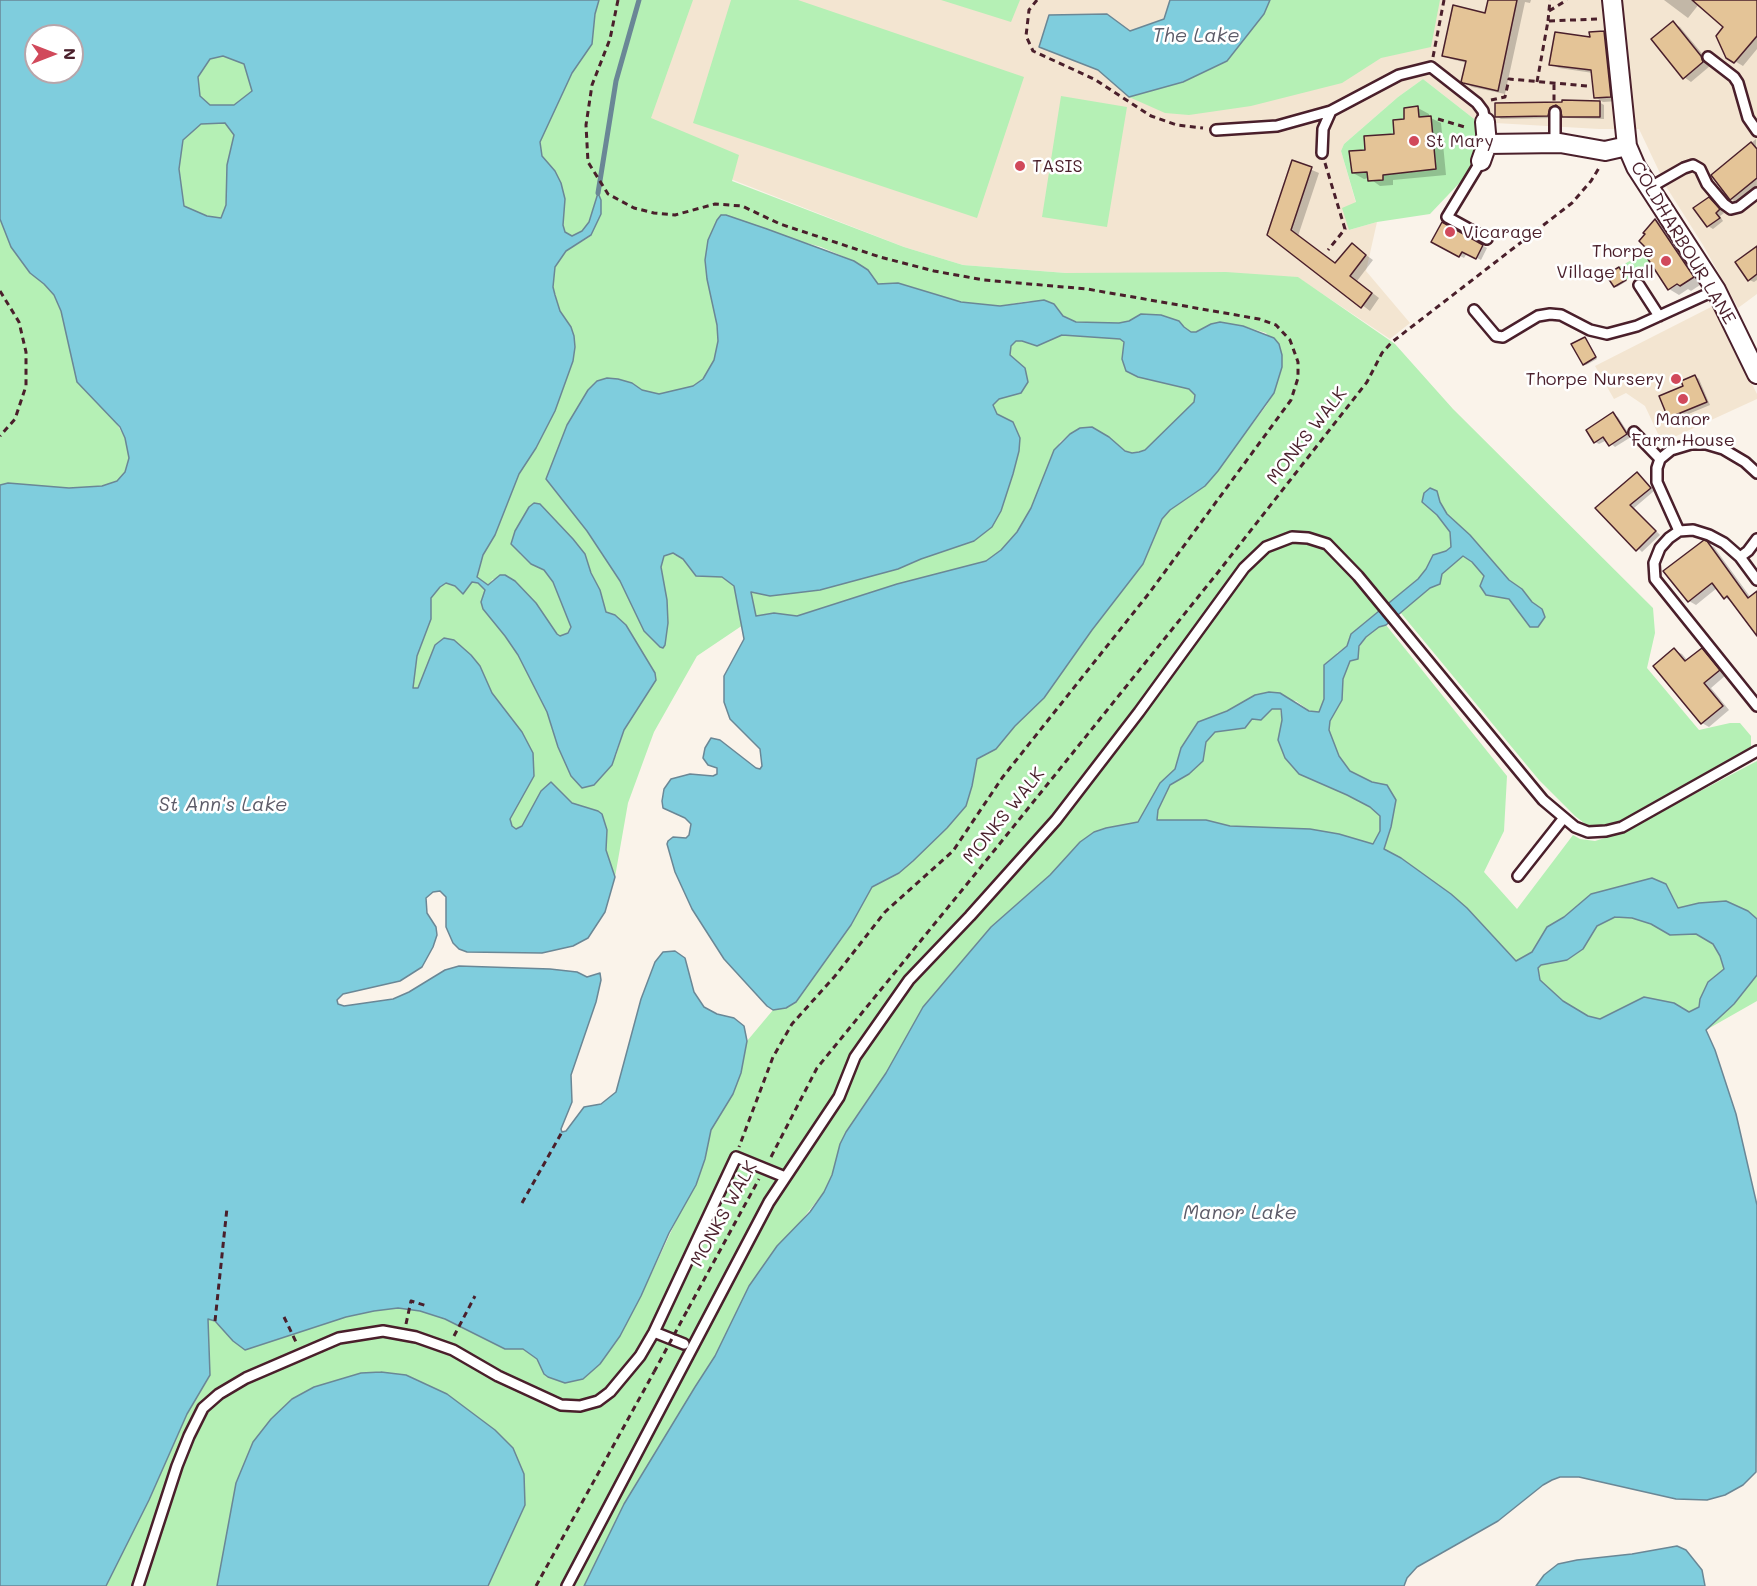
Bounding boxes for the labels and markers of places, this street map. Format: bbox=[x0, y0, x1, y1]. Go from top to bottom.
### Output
place label: St Mary bbox=[1426, 130, 1494, 152]
marker: St Mary bbox=[1407, 134, 1421, 148]
place label: TASIS bbox=[1032, 155, 1083, 177]
marker: TASIS bbox=[1013, 159, 1027, 173]
place label: Vicarage bbox=[1462, 221, 1543, 243]
marker: Vicarage bbox=[1443, 225, 1457, 239]
place label: Thorpe Village Hall bbox=[1556, 240, 1654, 282]
marker: Thorpe Village Hall bbox=[1659, 254, 1673, 268]
place label: Thorpe Nursery bbox=[1526, 368, 1664, 390]
marker: Thorpe Nursery bbox=[1669, 372, 1683, 386]
marker: Manor Farm House bbox=[1676, 392, 1690, 406]
place label: Manor Farm House bbox=[1631, 408, 1735, 450]

